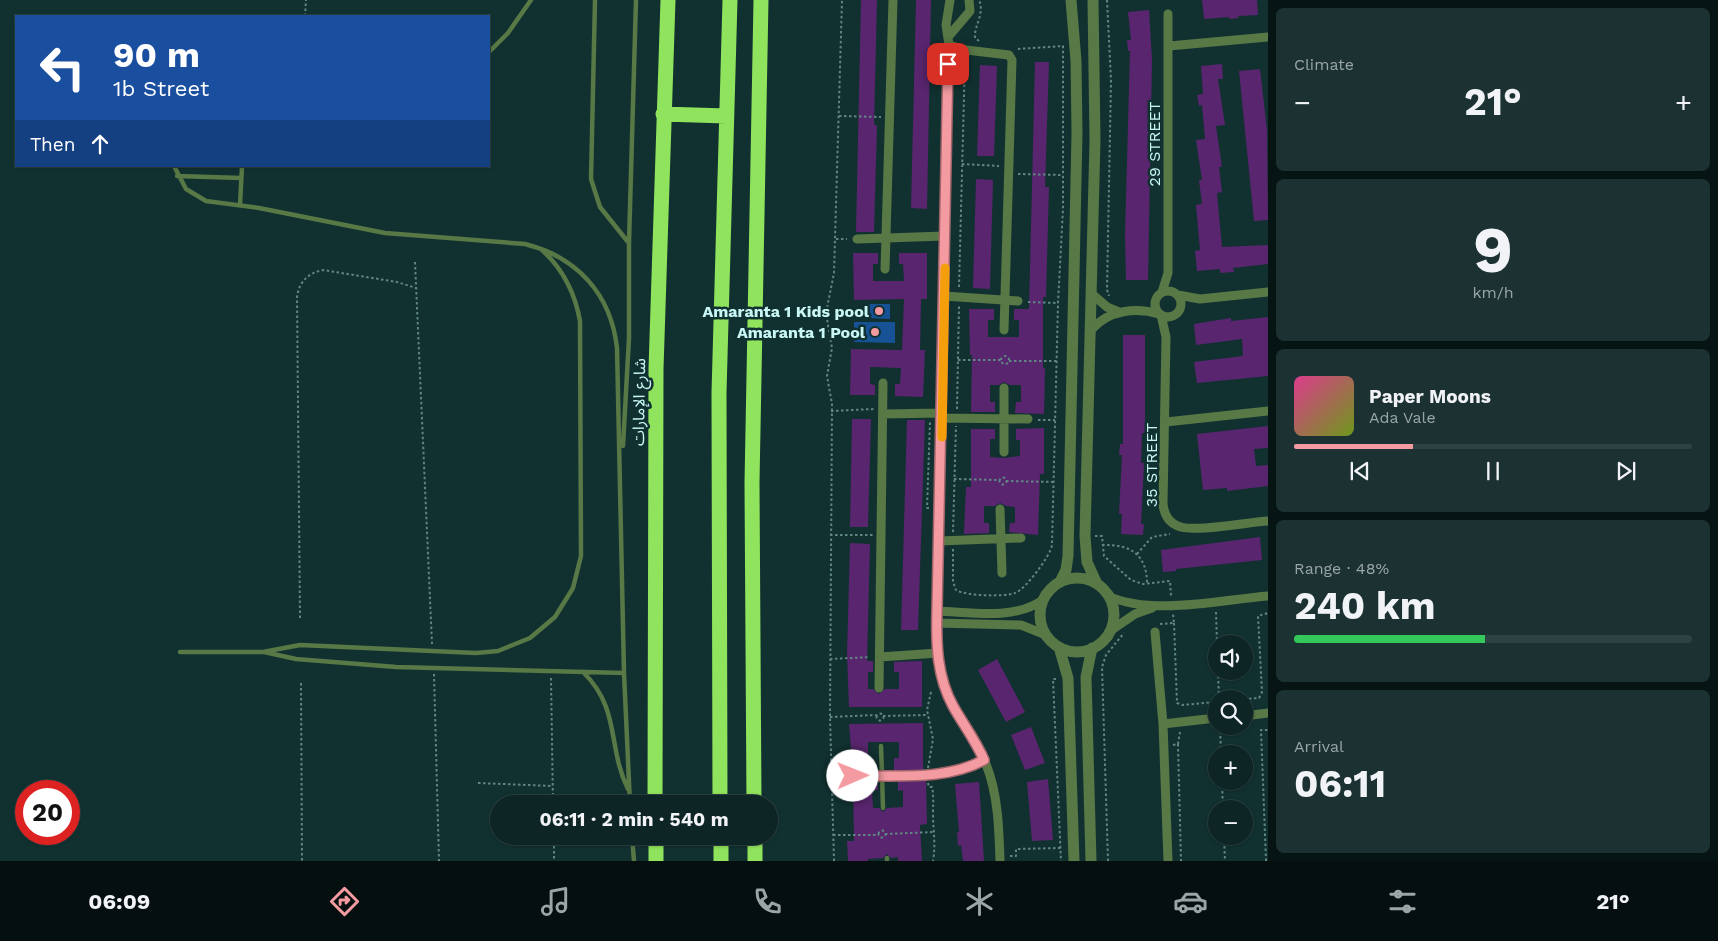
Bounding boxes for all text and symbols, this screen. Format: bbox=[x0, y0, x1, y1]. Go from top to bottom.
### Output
text: 90 m bbox=[113, 34, 200, 76]
icon: left bbox=[30, 35, 95, 100]
pin bbox=[927, 43, 969, 85]
icon: arrive bbox=[934, 50, 962, 78]
text: Climate bbox=[1294, 55, 1354, 74]
text: 1b Street bbox=[113, 76, 209, 101]
text: 21° bbox=[1464, 80, 1522, 124]
text: − bbox=[1294, 86, 1311, 119]
text: + bbox=[1675, 86, 1692, 119]
street label: 29 STREET bbox=[1145, 101, 1164, 186]
icon: ahead bbox=[86, 130, 114, 158]
text: Then bbox=[30, 133, 76, 156]
text: 9 bbox=[1473, 212, 1513, 288]
text: km/h bbox=[1472, 283, 1514, 302]
place label: Amaranta 1 Kids pool bbox=[702, 302, 870, 321]
marker: Amaranta 1 Kids pool bbox=[873, 305, 885, 317]
place label: Amaranta 1 Pool bbox=[737, 323, 866, 342]
marker: Amaranta 1 Pool bbox=[869, 326, 881, 338]
street label: شارع الإمارات bbox=[629, 358, 652, 446]
text: Paper Moons bbox=[1369, 385, 1491, 408]
text: Ada Vale bbox=[1369, 408, 1436, 427]
street label: 35 STREET bbox=[1142, 423, 1161, 507]
icon: previous bbox=[1346, 457, 1374, 485]
icon: pause bbox=[1479, 457, 1507, 485]
icon: next bbox=[1612, 457, 1640, 485]
text: Range · 48% bbox=[1294, 559, 1389, 578]
text: 240 km bbox=[1294, 584, 1435, 628]
map controls bbox=[1208, 635, 1253, 845]
button: sound bbox=[1208, 635, 1253, 680]
button: search bbox=[1208, 690, 1253, 735]
text: Arrival bbox=[1294, 737, 1344, 756]
button: + bbox=[1208, 745, 1253, 790]
position arrow bbox=[826, 749, 878, 801]
text: 06:11 bbox=[1294, 762, 1386, 806]
speed limit sign: 20 bbox=[15, 780, 80, 845]
button: − bbox=[1208, 800, 1253, 845]
text: 06:11 · 2 min · 540 m bbox=[539, 808, 729, 831]
icon: directions bbox=[327, 884, 362, 919]
icon: music bbox=[538, 884, 573, 919]
icon: phone bbox=[750, 884, 785, 919]
icon: climate bbox=[962, 884, 997, 919]
icon: car bbox=[1173, 884, 1208, 919]
icon: filters bbox=[1385, 884, 1420, 919]
text: 06:09 bbox=[88, 889, 150, 914]
text: 21° bbox=[1596, 889, 1630, 914]

